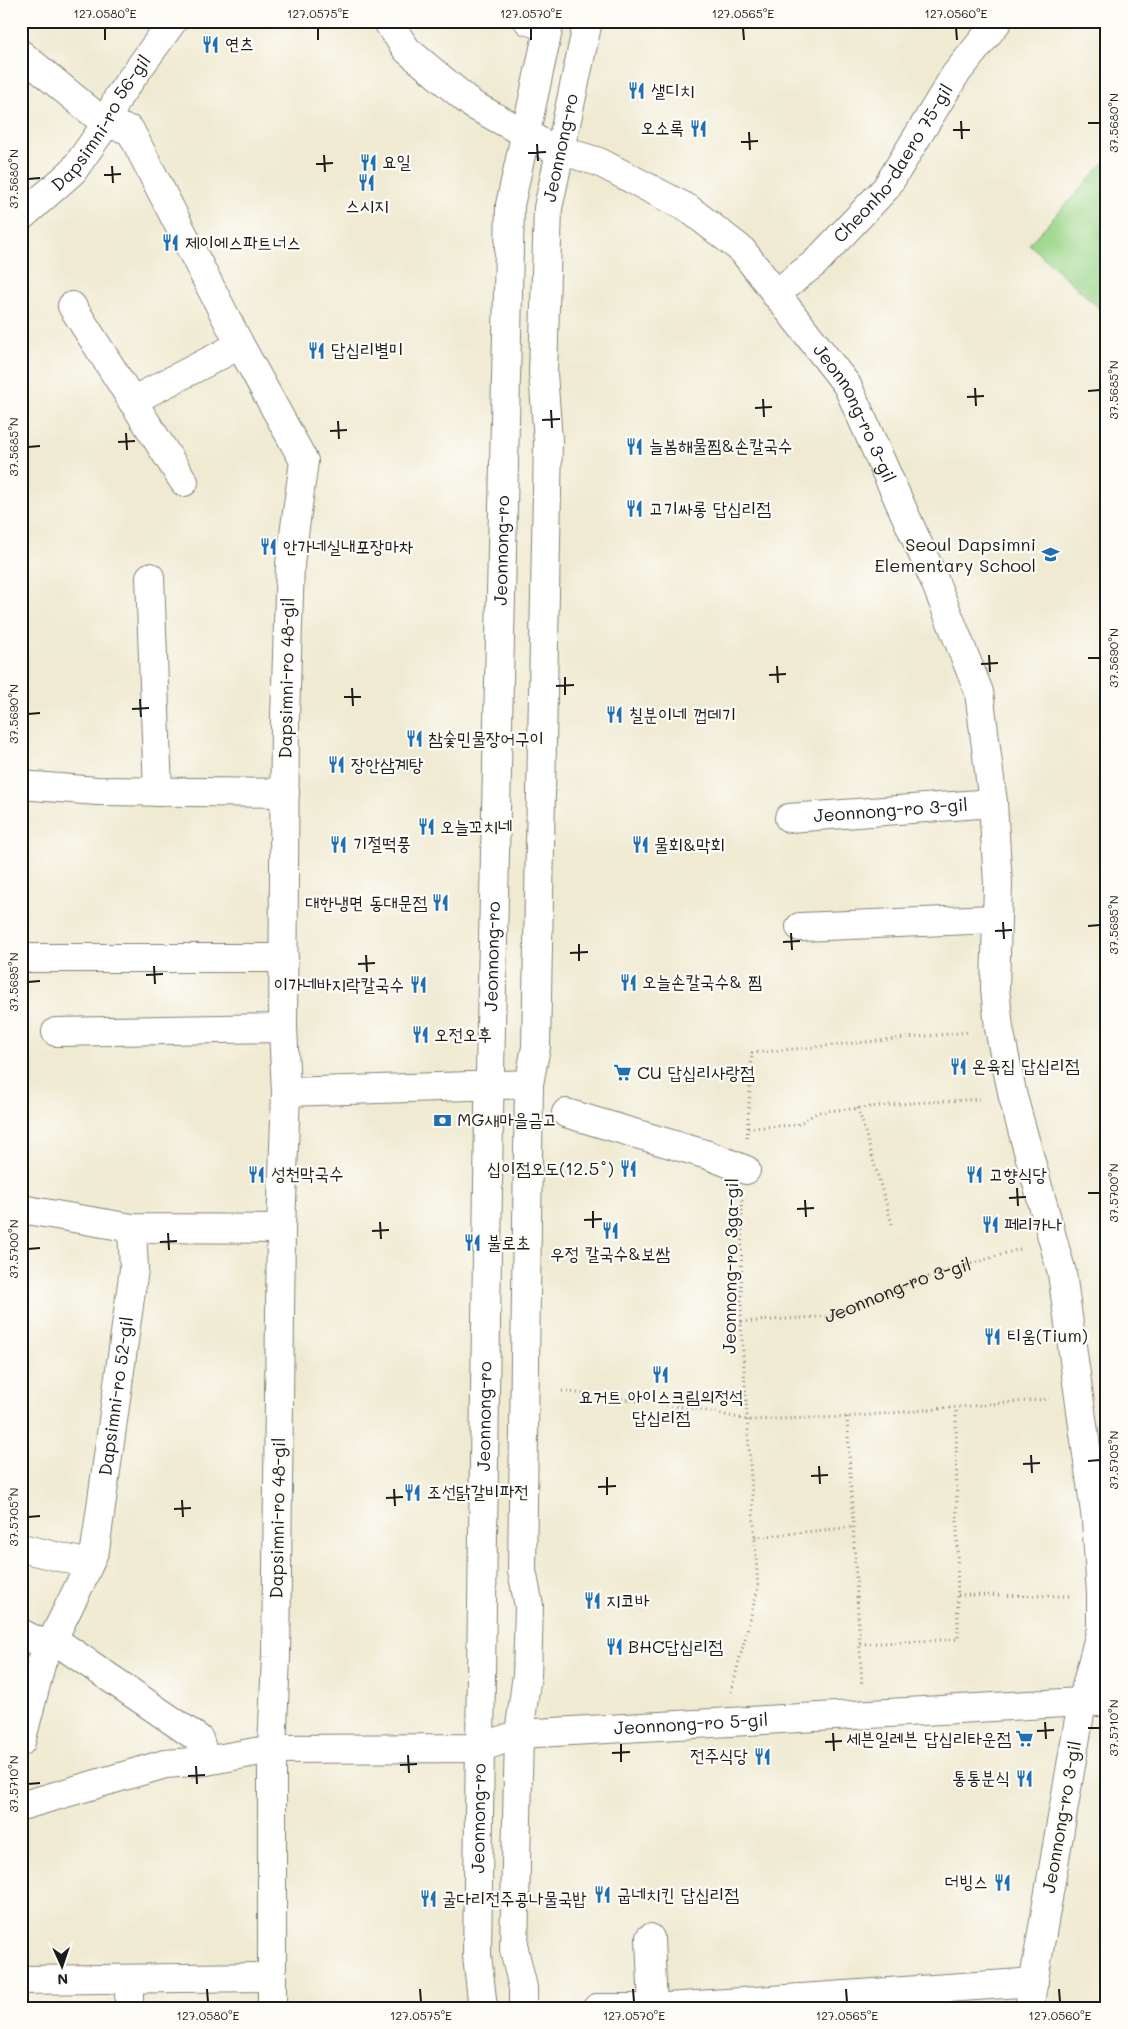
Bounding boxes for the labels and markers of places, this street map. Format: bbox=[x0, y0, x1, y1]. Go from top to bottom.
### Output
place label: 연츠 bbox=[225, 31, 254, 55]
restaurant icon: 연츠 bbox=[201, 34, 221, 54]
place label: 샐디치 bbox=[651, 78, 694, 102]
restaurant icon: 샐디치 bbox=[627, 81, 647, 101]
place label: 오소록 bbox=[641, 115, 684, 139]
restaurant icon: 오소록 bbox=[688, 118, 708, 138]
place label: 요일 bbox=[382, 149, 411, 173]
restaurant icon: 요일 bbox=[358, 152, 378, 172]
restaurant icon: 스시지 bbox=[357, 173, 377, 193]
place label: 스시지 bbox=[345, 193, 389, 217]
place label: 제이에스파트너스 bbox=[185, 230, 301, 254]
restaurant icon: 제이에스파트너스 bbox=[161, 233, 181, 253]
place label: 답십리별미 bbox=[331, 337, 403, 361]
restaurant icon: 답십리별미 bbox=[307, 340, 327, 360]
place label: 늘봄해물찜&손칼국수 bbox=[649, 433, 792, 457]
restaurant icon: 늘봄해물찜&손칼국수 bbox=[625, 436, 645, 456]
place label: 고기싸롱 답십리점 bbox=[649, 496, 771, 520]
restaurant icon: 고기싸롱 답십리점 bbox=[625, 499, 645, 519]
place label: Seoul Dapsimni Elementary School bbox=[875, 532, 1036, 577]
place label: 안가네실내포장마차 bbox=[283, 534, 413, 558]
restaurant icon: 안가네실내포장마차 bbox=[259, 537, 279, 557]
school or university icon: Seoul Dapsimni Elementary School bbox=[1040, 545, 1060, 565]
place label: 칠분이네 껍데기 bbox=[629, 702, 736, 726]
restaurant icon: 칠분이네 껍데기 bbox=[605, 705, 625, 725]
place label: 참숯민물장어구이 bbox=[428, 726, 544, 750]
restaurant icon: 참숯민물장어구이 bbox=[404, 729, 424, 749]
place label: 장안삼계탕 bbox=[351, 752, 424, 776]
restaurant icon: 장안삼계탕 bbox=[327, 755, 347, 775]
place label: 오늘꼬치네 bbox=[440, 814, 512, 838]
restaurant icon: 오늘꼬치네 bbox=[416, 817, 436, 837]
place label: 기절떡풍 bbox=[353, 831, 411, 855]
place label: 물회&막회 bbox=[654, 832, 725, 856]
restaurant icon: 기절떡풍 bbox=[329, 834, 349, 854]
restaurant icon: 물회&막회 bbox=[630, 835, 650, 855]
place label: 대한냉면 동대문점 bbox=[305, 890, 428, 914]
restaurant icon: 대한냉면 동대문점 bbox=[431, 893, 451, 913]
place label: 오늘손칼국수& 찜 bbox=[642, 969, 762, 993]
place label: 이가네바지락칼국수 bbox=[274, 972, 404, 996]
restaurant icon: 오늘손칼국수& 찜 bbox=[618, 972, 638, 992]
restaurant icon: 이가네바지락칼국수 bbox=[408, 975, 428, 995]
place label: 오전오후 bbox=[434, 1022, 492, 1046]
restaurant icon: 오전오후 bbox=[410, 1025, 430, 1045]
place label: 온육집 답십리점 bbox=[972, 1053, 1080, 1077]
restaurant icon: 온육집 답십리점 bbox=[948, 1056, 968, 1076]
place label: CU 답십리사랑점 bbox=[637, 1060, 755, 1084]
supermarket icon: CU 답십리사랑점 bbox=[613, 1063, 633, 1083]
place label: MG새마을금고 bbox=[457, 1107, 557, 1131]
bank icon: MG새마을금고 bbox=[433, 1110, 453, 1130]
place label: 십이점오도(12.5˚) bbox=[487, 1156, 614, 1180]
restaurant icon: 십이점오도(12.5˚) bbox=[618, 1159, 638, 1179]
place label: 성천막국수 bbox=[271, 1161, 343, 1185]
place label: 고향식당 bbox=[989, 1162, 1047, 1186]
restaurant icon: 성천막국수 bbox=[247, 1164, 267, 1184]
restaurant icon: 고향식당 bbox=[965, 1165, 985, 1185]
place label: 페리카나 bbox=[1004, 1212, 1062, 1236]
restaurant icon: 페리카나 bbox=[980, 1215, 1000, 1235]
restaurant icon: 우정 칼국수&보쌈 bbox=[600, 1221, 620, 1241]
place label: 불로초 bbox=[487, 1230, 530, 1254]
restaurant icon: 불로초 bbox=[463, 1233, 483, 1253]
place label: 우정 칼국수&보쌈 bbox=[550, 1241, 671, 1265]
place label: 티움(Tium) bbox=[1007, 1323, 1088, 1347]
restaurant icon: 티움(Tium) bbox=[983, 1326, 1003, 1346]
restaurant icon: 요거트 아이스크림의정석 답십리점 bbox=[651, 1364, 671, 1384]
place label: 요거트 아이스크림의정석 답십리점 bbox=[578, 1384, 744, 1429]
place label: 조선닭갈비파전 bbox=[427, 1479, 528, 1503]
restaurant icon: 조선닭갈비파전 bbox=[403, 1482, 423, 1502]
place label: 지코바 bbox=[606, 1588, 650, 1612]
restaurant icon: 지코바 bbox=[582, 1591, 602, 1611]
place label: BHC답십리점 bbox=[628, 1634, 723, 1658]
restaurant icon: BHC답십리점 bbox=[604, 1637, 624, 1657]
place label: 세븐일레븐 답십리타운점 bbox=[846, 1726, 1012, 1750]
supermarket icon: 세븐일레븐 답십리타운점 bbox=[1015, 1729, 1035, 1749]
place label: 전주식당 bbox=[690, 1743, 749, 1767]
restaurant icon: 전주식당 bbox=[752, 1746, 772, 1766]
place label: 통통분식 bbox=[952, 1765, 1010, 1789]
restaurant icon: 통통분식 bbox=[1014, 1768, 1034, 1788]
place label: 더빙스 bbox=[945, 1869, 988, 1893]
restaurant icon: 더빙스 bbox=[992, 1872, 1012, 1892]
place label: 굽네치킨 답십리점 bbox=[617, 1882, 739, 1906]
restaurant icon: 굽네치킨 답십리점 bbox=[593, 1885, 613, 1905]
place label: 굴다리전주콩나물국밥 bbox=[442, 1886, 587, 1910]
restaurant icon: 굴다리전주콩나물국밥 bbox=[418, 1889, 438, 1909]

